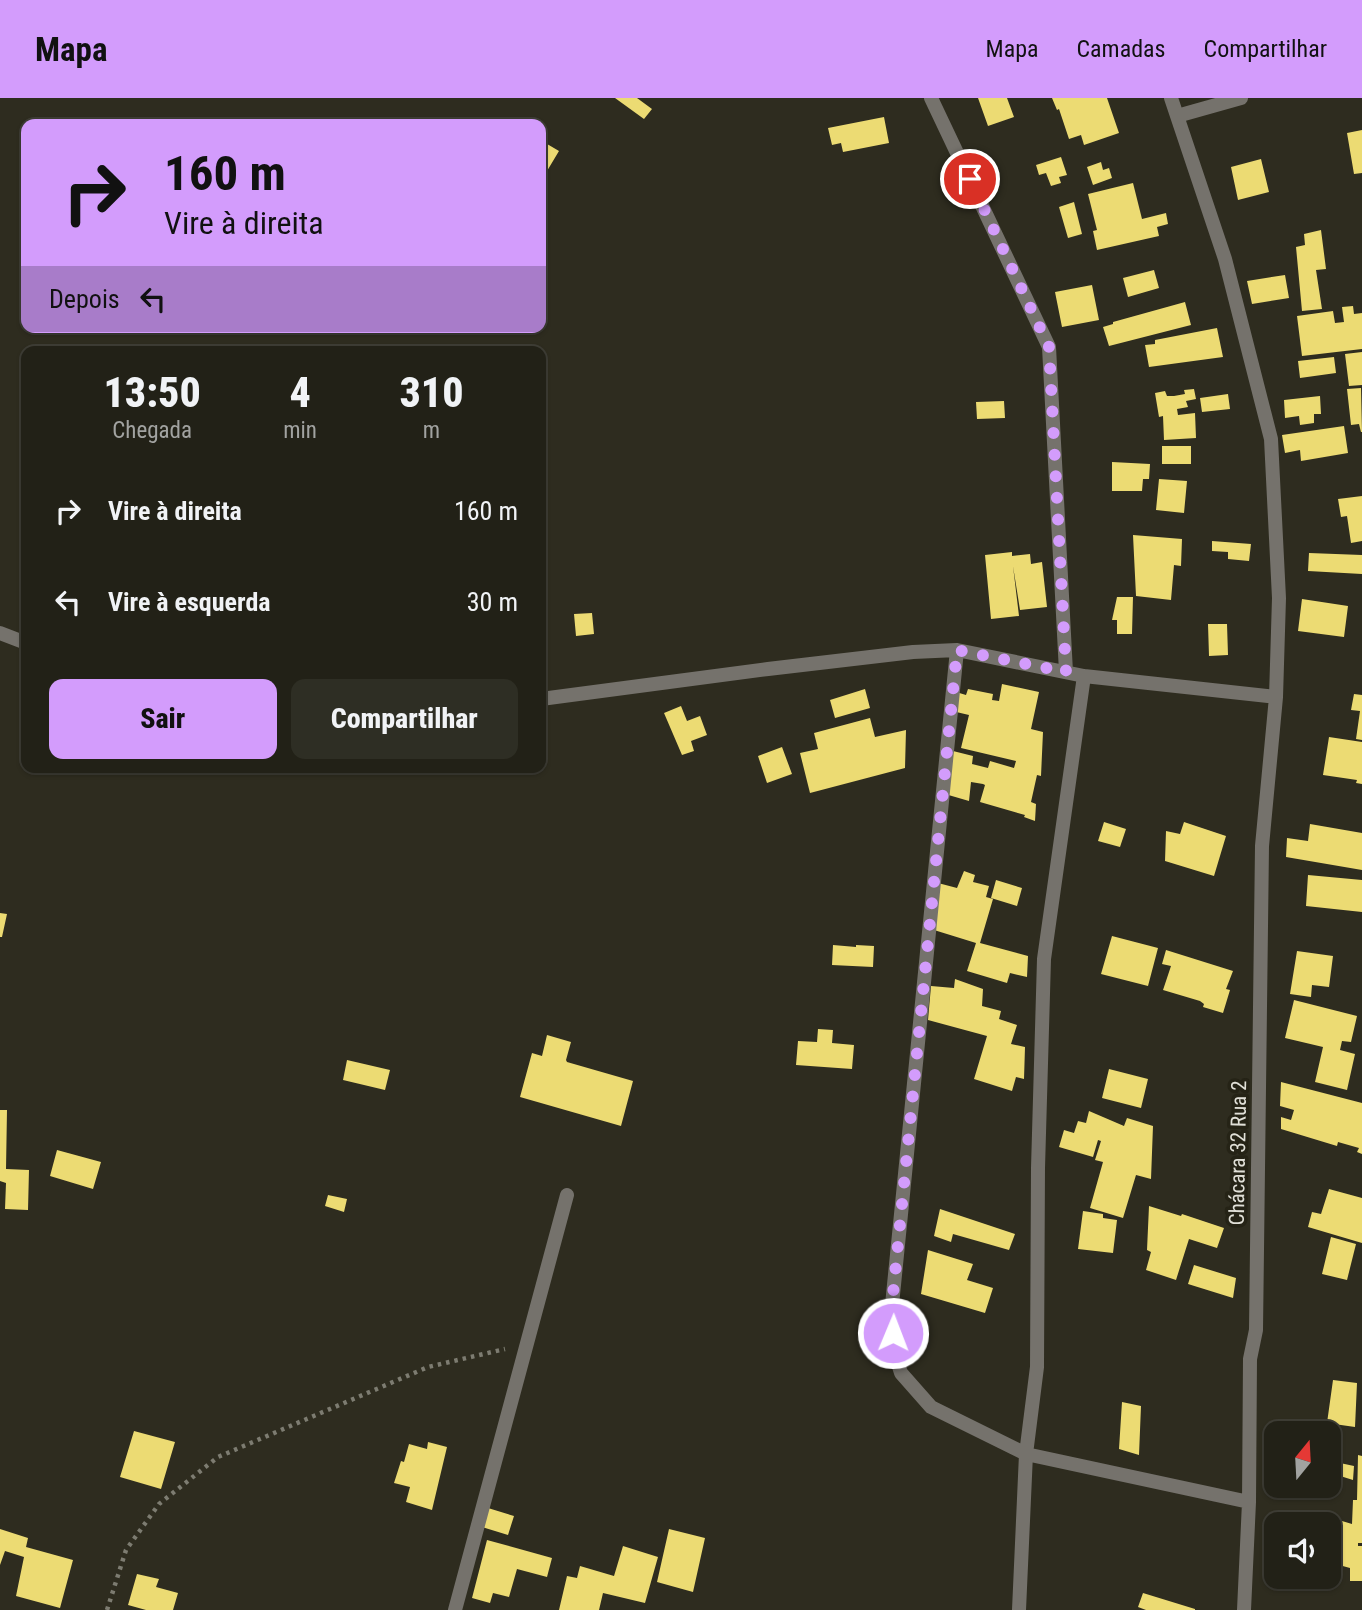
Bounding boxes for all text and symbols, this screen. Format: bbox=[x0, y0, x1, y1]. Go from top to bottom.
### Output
text: Mapa bbox=[35, 30, 107, 69]
text: Mapa bbox=[986, 35, 1039, 63]
text: Camadas bbox=[1077, 35, 1166, 63]
text: Compartilhar bbox=[1204, 35, 1327, 63]
text: 160 m bbox=[164, 145, 286, 202]
icon: right bbox=[49, 147, 140, 238]
pin bbox=[940, 149, 1000, 209]
icon: arrive bbox=[951, 160, 989, 198]
text: Vire à direita bbox=[164, 204, 324, 242]
icon: left bbox=[134, 280, 172, 318]
text: Depois bbox=[49, 284, 120, 314]
text: 13:50 bbox=[103, 368, 201, 417]
text: 4 bbox=[289, 368, 311, 417]
text: 310 bbox=[399, 368, 464, 417]
text: Chegada bbox=[112, 417, 192, 444]
text: min bbox=[283, 417, 317, 444]
text: m bbox=[423, 417, 440, 444]
icon: right bbox=[49, 492, 87, 530]
text: Vire à direita bbox=[108, 496, 242, 526]
text: 160 m bbox=[454, 496, 518, 526]
icon: left bbox=[49, 583, 87, 621]
text: Vire à esquerda bbox=[108, 587, 271, 617]
text: 30 m bbox=[467, 587, 518, 617]
button: Sair bbox=[49, 679, 277, 759]
button: Compartilhar bbox=[291, 679, 518, 759]
street label: Chácara 32 Rua 2 bbox=[1225, 1080, 1251, 1226]
position arrow bbox=[856, 1296, 930, 1370]
north arrow bbox=[1264, 1421, 1340, 1498]
map controls bbox=[1264, 1421, 1341, 1589]
button: sound bbox=[1264, 1512, 1341, 1589]

